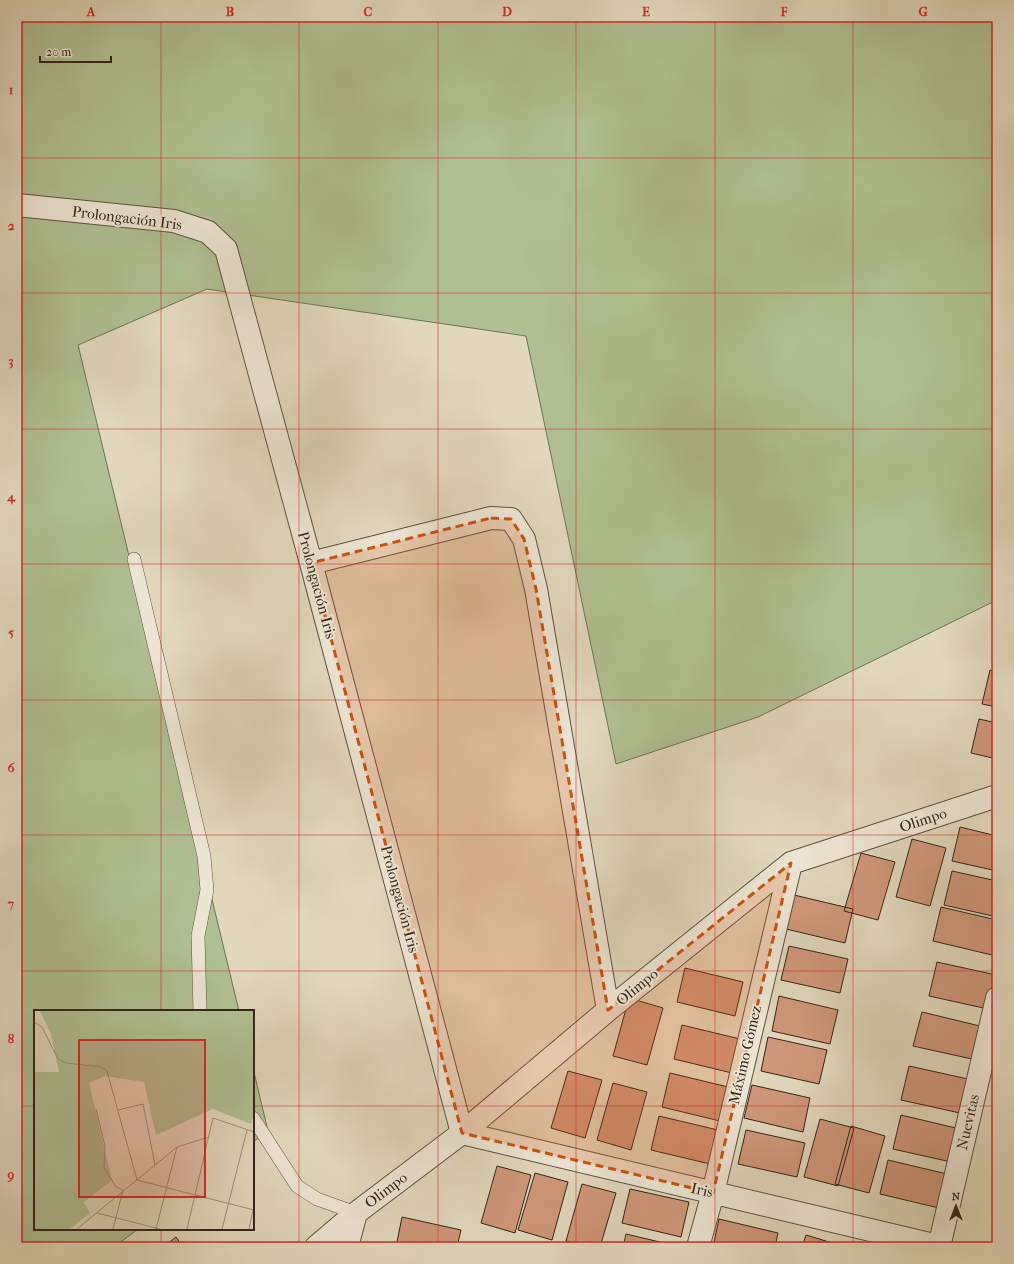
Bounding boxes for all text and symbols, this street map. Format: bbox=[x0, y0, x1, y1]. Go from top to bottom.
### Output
text: A bbox=[86, 4, 96, 19]
text: B bbox=[226, 4, 235, 19]
text: C bbox=[364, 4, 373, 19]
text: D bbox=[502, 4, 512, 19]
text: E bbox=[642, 4, 650, 19]
text: F bbox=[780, 4, 788, 19]
text: G bbox=[918, 4, 928, 19]
scale bar bbox=[40, 38, 111, 64]
text: 20 m bbox=[46, 45, 71, 59]
text: 1 bbox=[9, 82, 14, 97]
street label: Prolongación Iris bbox=[71, 202, 183, 234]
text: 2 bbox=[8, 218, 15, 233]
text: 3 bbox=[8, 353, 14, 369]
text: 4 bbox=[6, 489, 16, 505]
street label: Prolongación Iris bbox=[294, 529, 340, 641]
text: 5 bbox=[8, 625, 14, 640]
text: 6 bbox=[7, 760, 15, 775]
street label: Olimpo bbox=[897, 804, 949, 836]
street label: Prolongación Iris bbox=[377, 843, 423, 955]
text: 7 bbox=[7, 896, 15, 911]
street label: Olimpo bbox=[612, 964, 662, 1009]
street label: Máximo Gómez bbox=[725, 1004, 765, 1106]
inset map bbox=[34, 1010, 254, 1230]
text: 8 bbox=[8, 1031, 15, 1046]
street label: Nuevitas bbox=[953, 1092, 983, 1152]
text: 9 bbox=[7, 1167, 15, 1183]
street label: Olimpo bbox=[361, 1168, 411, 1212]
street label: Iris bbox=[689, 1179, 715, 1201]
north arrow bbox=[936, 1186, 976, 1226]
text: N bbox=[952, 1190, 961, 1203]

